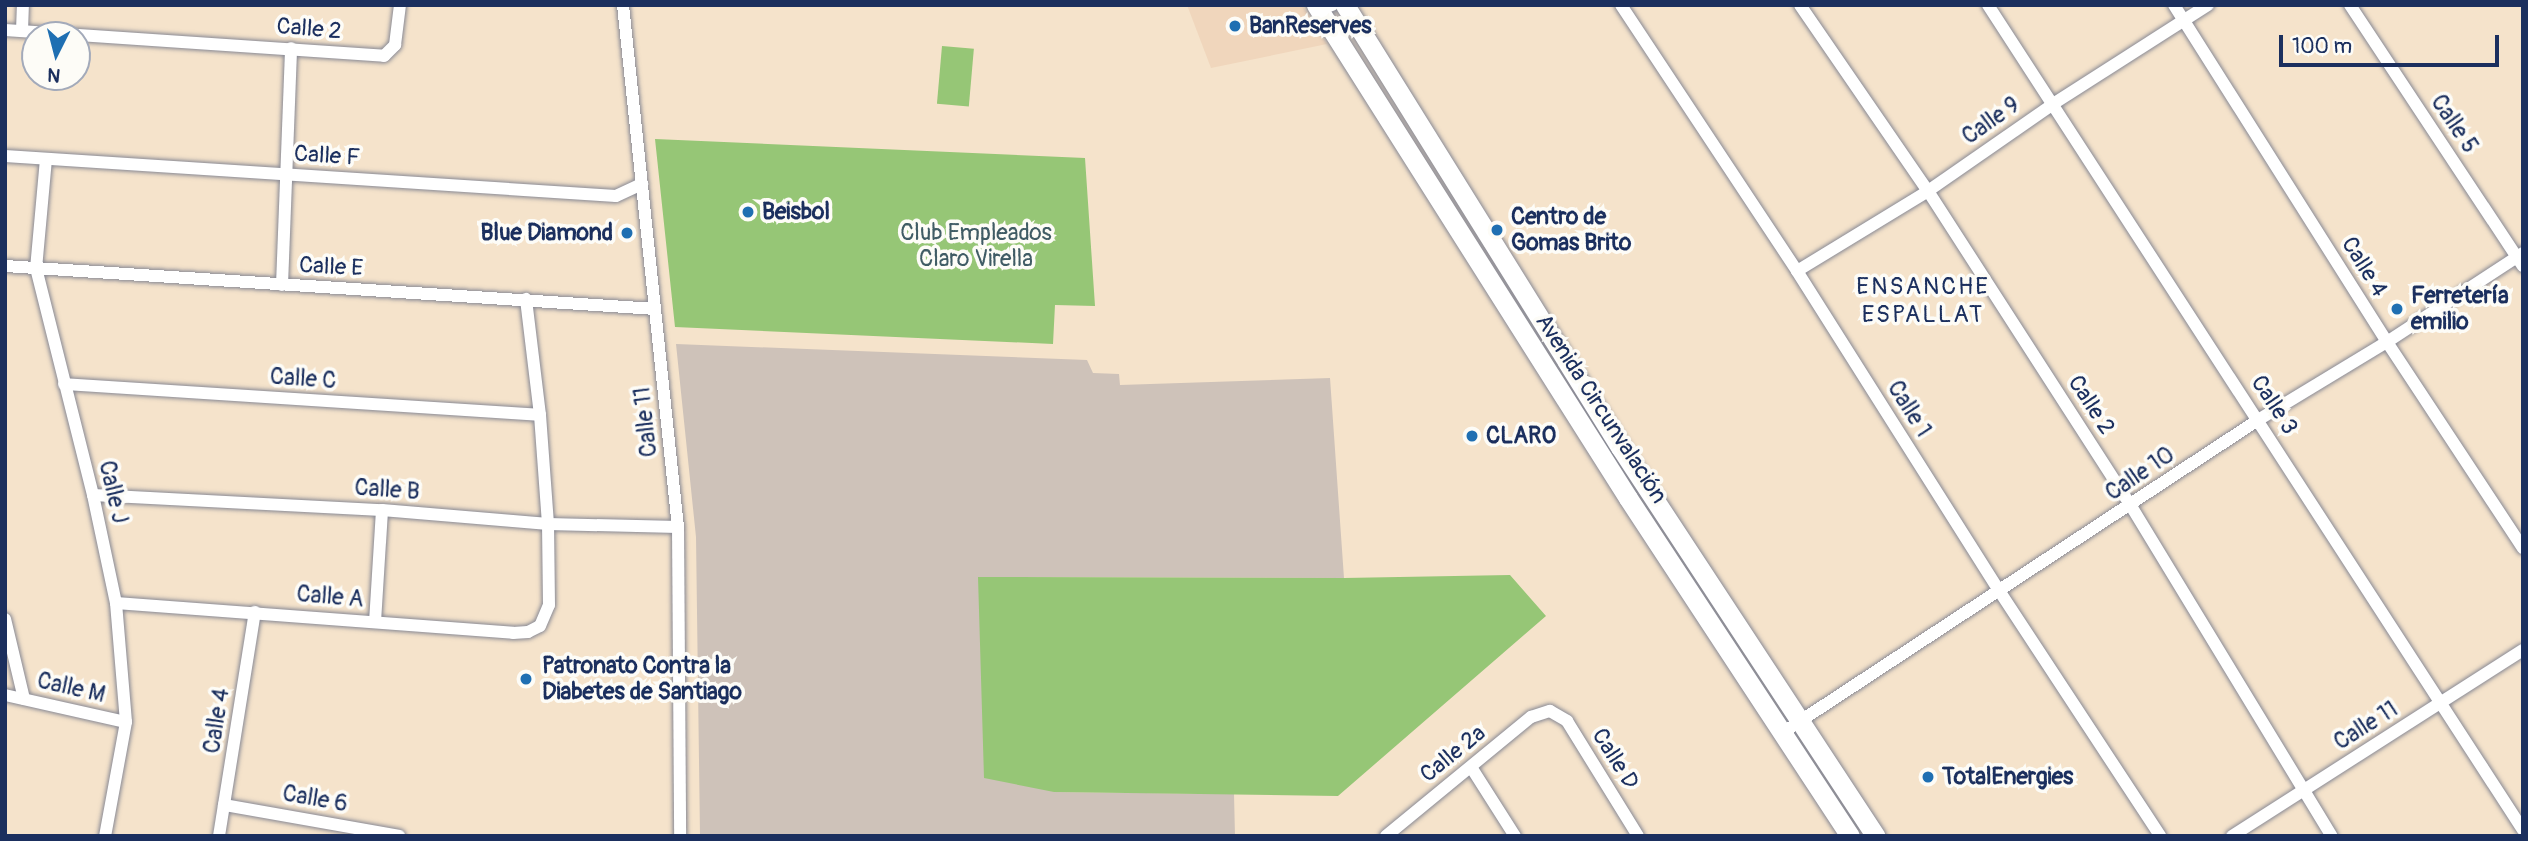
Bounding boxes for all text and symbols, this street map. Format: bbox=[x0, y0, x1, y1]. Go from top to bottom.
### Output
street label: Calle 2 bbox=[275, 12, 343, 46]
place label: BanReserves bbox=[1249, 12, 1371, 40]
marker: BanReserves bbox=[1227, 18, 1243, 34]
north arrow bbox=[21, 21, 91, 91]
scale bar bbox=[2283, 21, 2504, 65]
text: 100 m bbox=[2292, 33, 2352, 60]
text: N bbox=[46, 62, 62, 88]
street label: Calle 5 bbox=[2424, 89, 2484, 159]
street label: Calle 9 bbox=[1957, 91, 2025, 151]
street label: Calle F bbox=[293, 140, 361, 172]
place label: Beisbol bbox=[762, 198, 830, 226]
place label: Centro de Gomas Brito bbox=[1511, 203, 1631, 257]
marker: Beisbol bbox=[740, 204, 756, 220]
place label: Blue Diamond bbox=[481, 219, 613, 247]
park label: Club Empleados Claro Virella bbox=[900, 219, 1052, 273]
marker: Centro de Gomas Brito bbox=[1489, 222, 1505, 238]
marker: Blue Diamond bbox=[619, 225, 635, 241]
street label: Calle 4 bbox=[2335, 232, 2393, 302]
street label: Calle E bbox=[298, 252, 364, 282]
district label: ENSANCHE ESPALLAT bbox=[1857, 273, 1989, 329]
place label: Ferretería emilio bbox=[2411, 282, 2509, 336]
marker: Ferretería emilio bbox=[2389, 301, 2405, 317]
street label: Avenida Circunvalación bbox=[1529, 309, 1673, 509]
street label: Calle C bbox=[269, 363, 337, 395]
street label: Calle 2 bbox=[2062, 370, 2120, 440]
street label: Calle 3 bbox=[2245, 370, 2303, 440]
street label: Calle 1 bbox=[1881, 376, 1937, 442]
street label: Calle 11 bbox=[629, 386, 663, 458]
place label: CLARO bbox=[1486, 422, 1556, 450]
marker: CLARO bbox=[1464, 428, 1480, 444]
street label: Calle 10 bbox=[2100, 441, 2180, 507]
street label: Calle J bbox=[92, 458, 134, 526]
street label: Calle B bbox=[354, 474, 420, 506]
street label: Calle A bbox=[295, 580, 365, 614]
place label: Patronato Contra la Diabetes de Santiago bbox=[542, 652, 742, 706]
street label: Calle M bbox=[34, 667, 108, 709]
marker: Patronato Contra la Diabetes de Santiago bbox=[516, 669, 536, 689]
street label: Calle 4 bbox=[198, 686, 236, 756]
street label: Calle 11 bbox=[2329, 696, 2403, 756]
street label: Calle 2a bbox=[1415, 719, 1491, 789]
street label: Calle D bbox=[1586, 723, 1644, 795]
place label: TotalEnergies bbox=[1942, 763, 2073, 791]
marker: TotalEnergies bbox=[1920, 769, 1936, 785]
street label: Calle 6 bbox=[280, 780, 350, 818]

